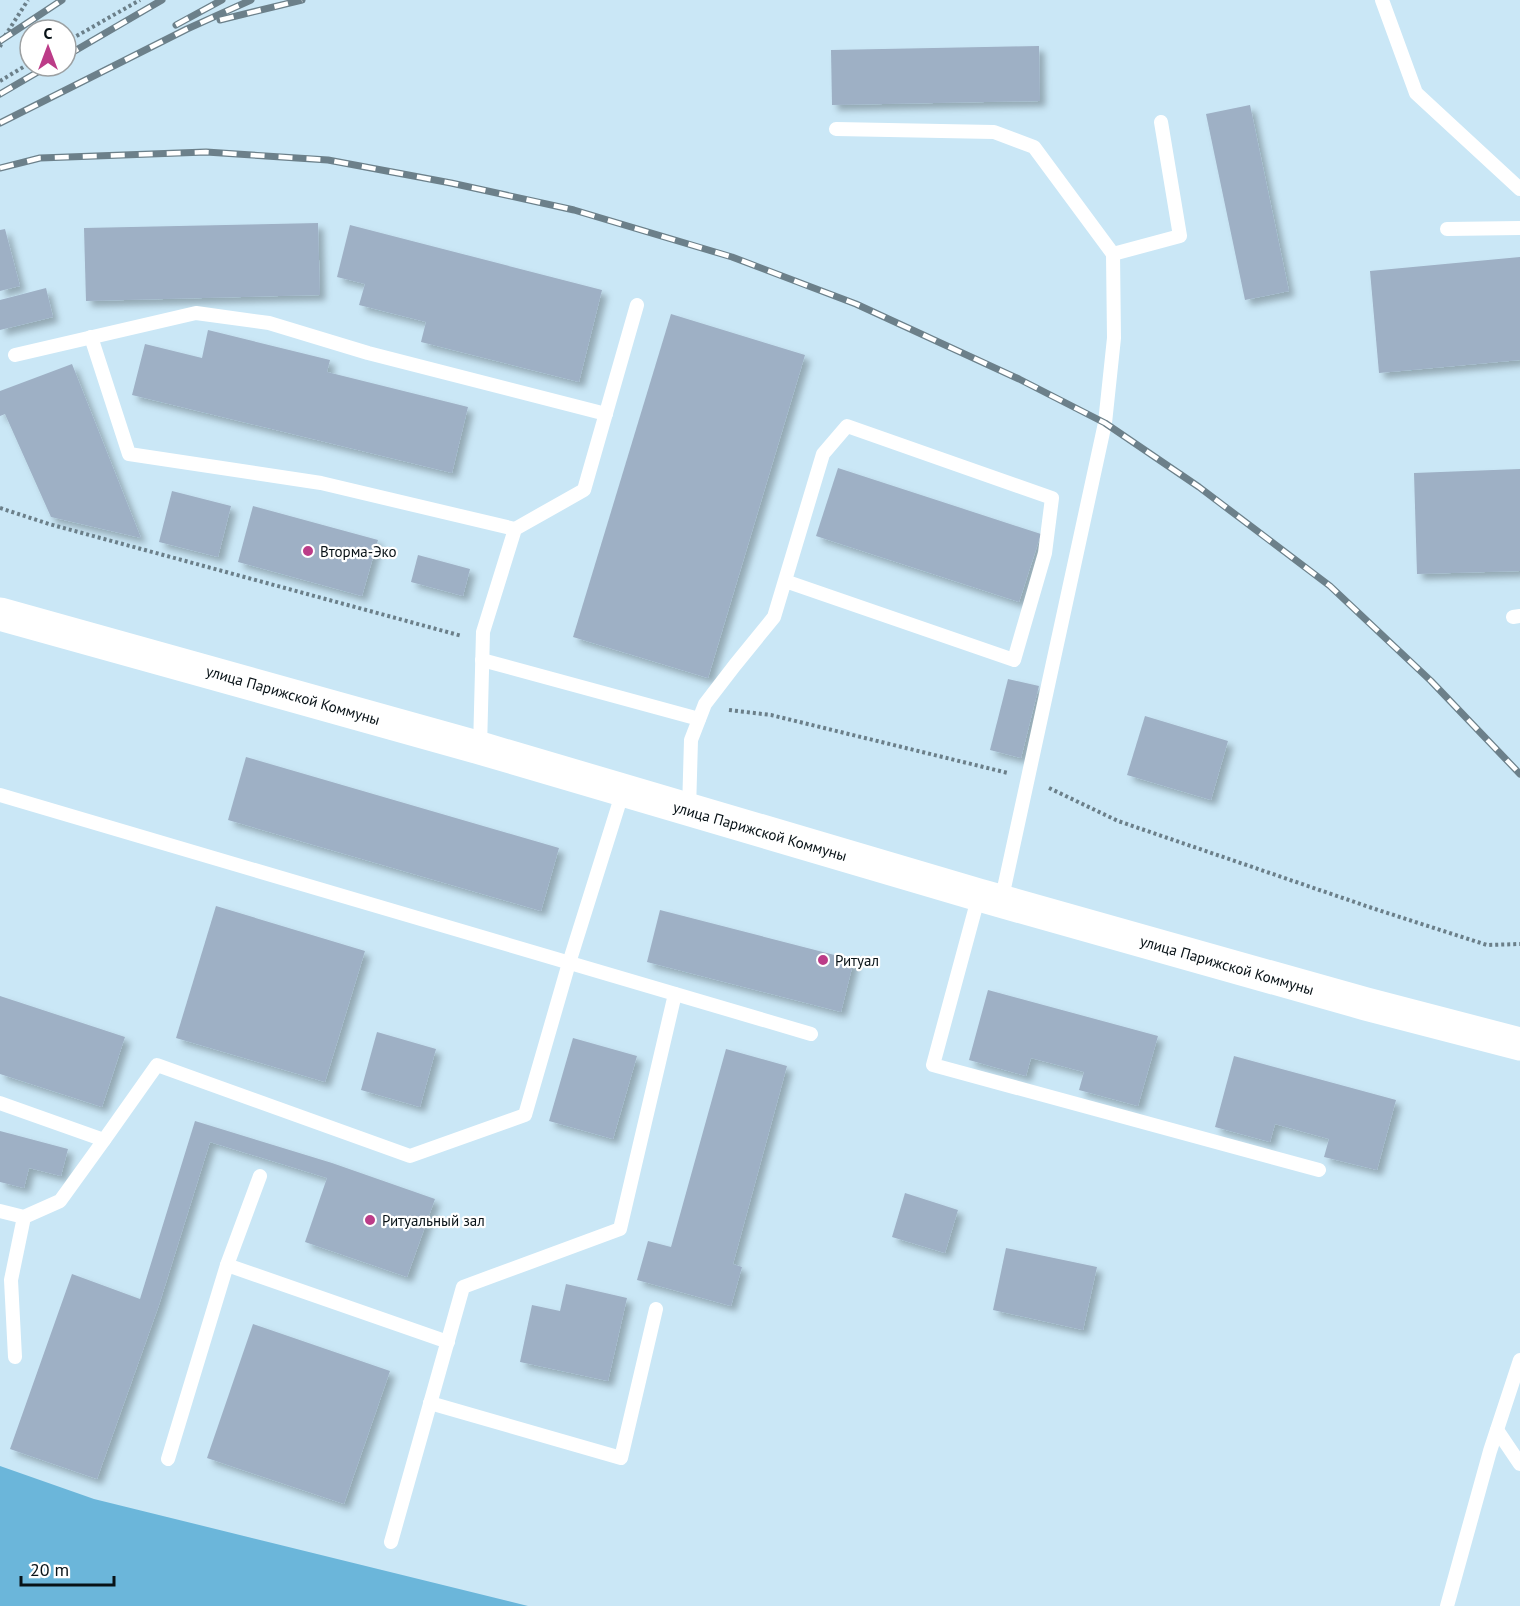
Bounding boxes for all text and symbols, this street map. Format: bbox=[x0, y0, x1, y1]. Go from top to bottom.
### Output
north arrow bbox=[18, 18, 78, 78]
text: С bbox=[44, 23, 53, 43]
place label: Вторма-Эко bbox=[320, 542, 397, 561]
marker: Вторма-Эко bbox=[301, 544, 315, 558]
street label: улица Парижской Коммуны bbox=[204, 661, 382, 729]
street label: улица Парижской Коммуны bbox=[671, 797, 849, 865]
street label: улица Парижской Коммуны bbox=[1138, 931, 1316, 999]
place label: Ритуал bbox=[835, 951, 879, 970]
marker: Ритуал bbox=[816, 953, 830, 967]
place label: Ритуальный зал bbox=[382, 1211, 485, 1230]
marker: Ритуальный зал bbox=[363, 1213, 377, 1227]
scale bar bbox=[21, 1549, 114, 1587]
text: 20 m bbox=[30, 1558, 69, 1581]

